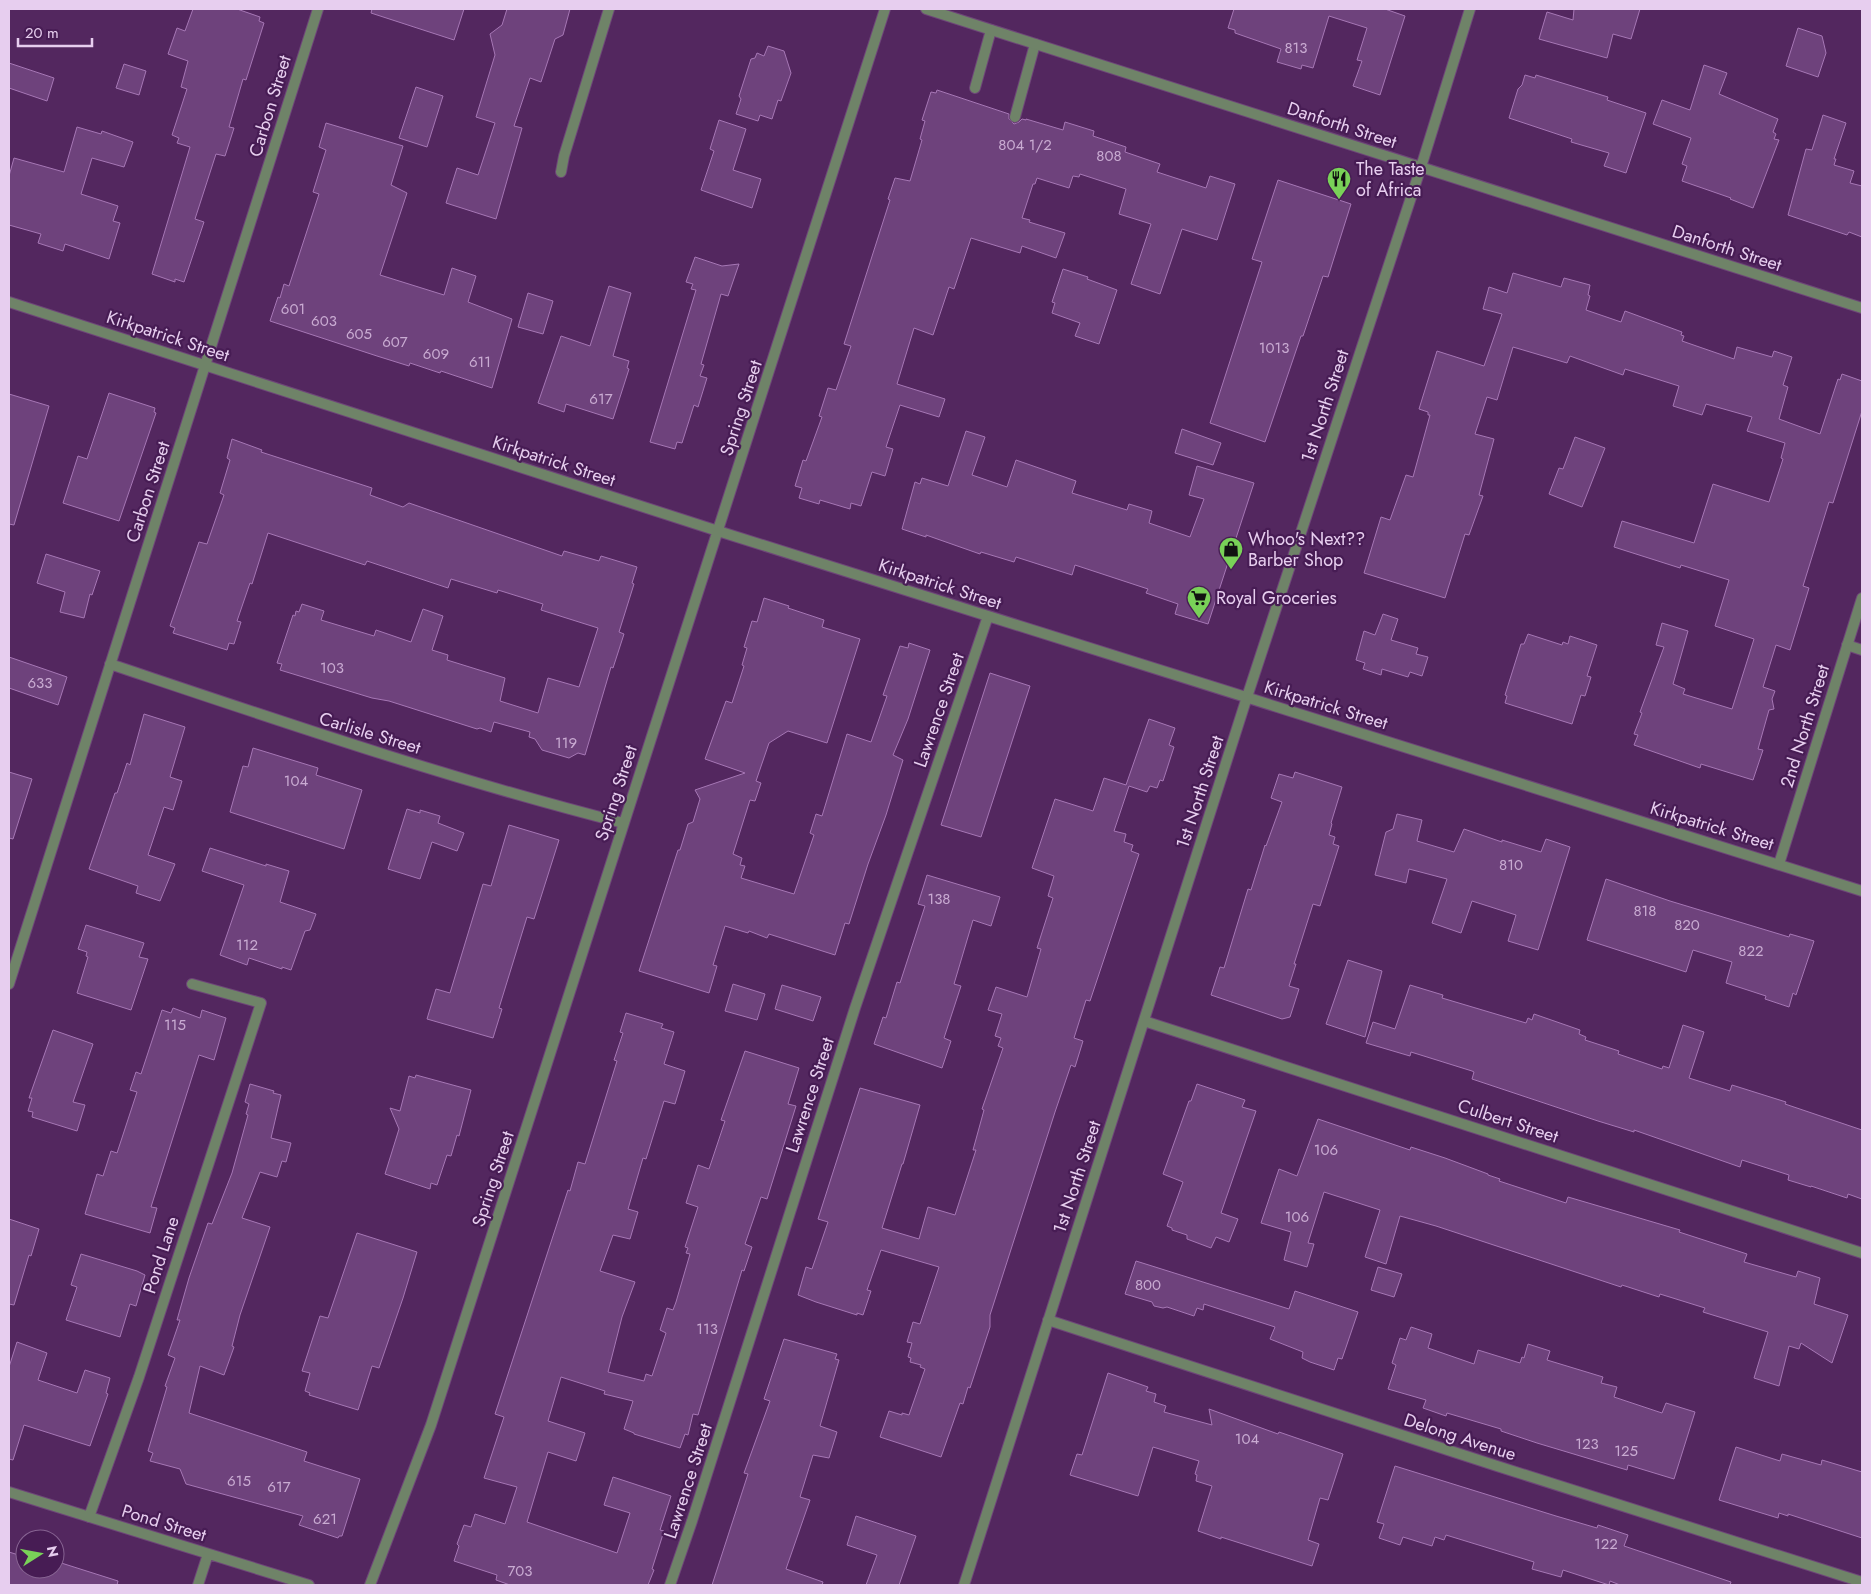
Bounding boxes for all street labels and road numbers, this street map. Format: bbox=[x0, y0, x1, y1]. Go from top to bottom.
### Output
street label: Carbon Street bbox=[242, 51, 298, 160]
street label: Danforth Street bbox=[1284, 95, 1401, 155]
street label: Danforth Street bbox=[1669, 218, 1786, 278]
street label: Kirkpatrick Street bbox=[103, 304, 233, 368]
street label: 1st North Street bbox=[1295, 346, 1356, 466]
street label: Spring Street bbox=[713, 356, 769, 459]
street label: Kirkpatrick Street bbox=[489, 429, 619, 493]
street label: Carbon Street bbox=[119, 437, 177, 546]
street label: Kirkpatrick Street bbox=[875, 552, 1005, 616]
street label: Lawrence Street bbox=[907, 649, 971, 771]
street label: 2nd North Street bbox=[1774, 661, 1836, 791]
street label: Kirkpatrick Street bbox=[1261, 674, 1392, 736]
street label: Carlisle Street bbox=[316, 705, 425, 761]
street label: 1st North Street bbox=[1170, 732, 1231, 852]
street label: Spring Street bbox=[588, 741, 644, 844]
street label: Kirkpatrick Street bbox=[1647, 795, 1778, 857]
street label: Lawrence Street bbox=[779, 1033, 841, 1156]
street label: Culbert Street bbox=[1454, 1093, 1562, 1150]
street label: 1st North Street bbox=[1047, 1117, 1108, 1237]
street label: Spring Street bbox=[465, 1127, 521, 1230]
street label: Pond Lane bbox=[136, 1213, 186, 1297]
street label: Delong Avenue bbox=[1401, 1407, 1519, 1467]
street label: Lawrence Street bbox=[657, 1419, 719, 1542]
street label: Pond Street bbox=[118, 1498, 210, 1548]

